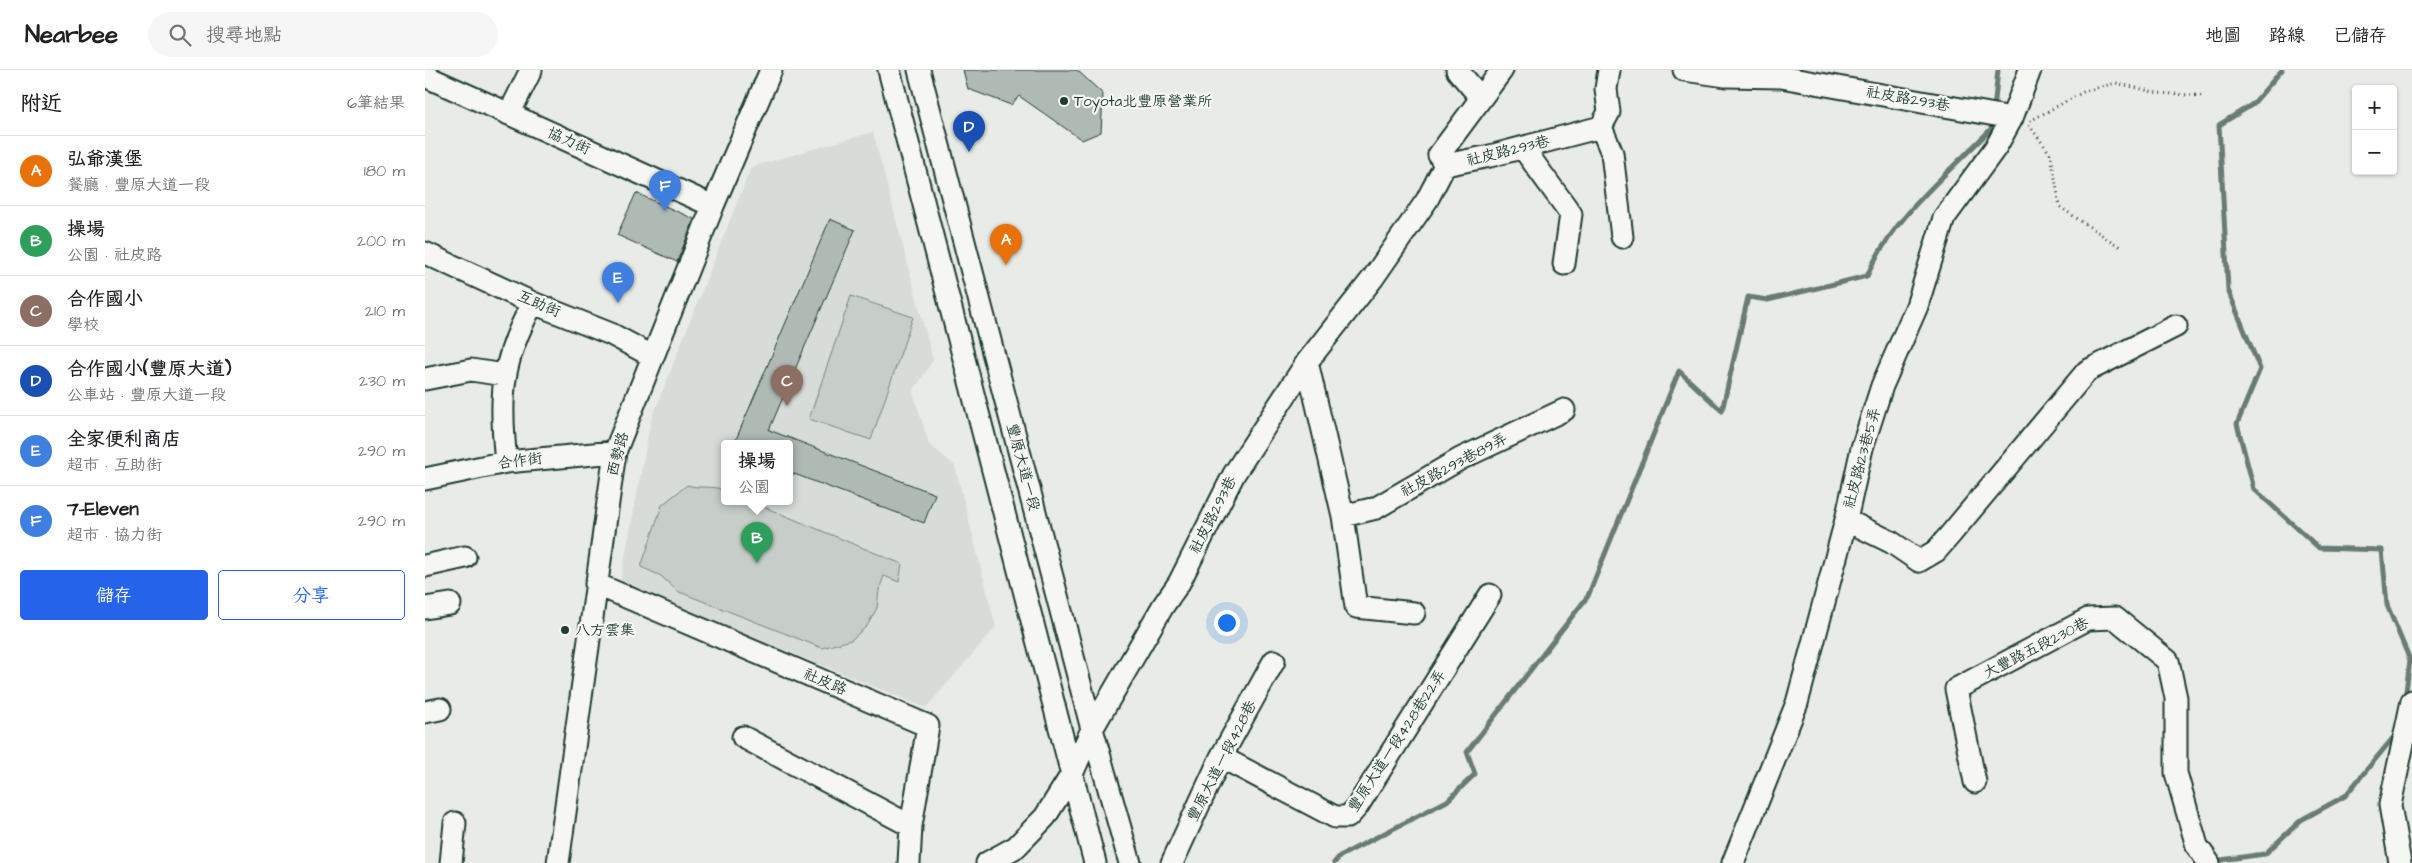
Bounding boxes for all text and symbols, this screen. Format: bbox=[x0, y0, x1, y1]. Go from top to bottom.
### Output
search box bbox=[148, 12, 498, 57]
text: Nearbee bbox=[25, 18, 118, 52]
icon: search bbox=[166, 21, 194, 49]
text: 搜尋地點 bbox=[206, 22, 282, 49]
text: 地圖 bbox=[2205, 23, 2241, 48]
text: 路線 bbox=[2269, 23, 2305, 48]
text: 已儲存 bbox=[2333, 23, 2387, 48]
street label: 社皮路293巷 bbox=[1864, 81, 1952, 117]
map controls bbox=[2352, 85, 2397, 175]
button: + bbox=[2352, 85, 2397, 130]
text: 附近 bbox=[20, 89, 62, 118]
place label: Toyota北豐原營業所 bbox=[1074, 91, 1212, 113]
text: 6筆結果 bbox=[347, 92, 405, 114]
marker: Toyota北豐原營業所 bbox=[1058, 95, 1070, 107]
pin: D bbox=[953, 111, 985, 152]
street label: 協力街 bbox=[544, 122, 594, 160]
button: − bbox=[2352, 130, 2397, 175]
street label: 社皮路293巷 bbox=[1464, 131, 1552, 171]
text: 弘爺漢堡 bbox=[67, 146, 143, 173]
text: A bbox=[31, 160, 41, 182]
text: 180 m bbox=[364, 160, 405, 182]
pin: F bbox=[649, 170, 681, 211]
text: 餐廳 · 豐原大道一段 bbox=[67, 174, 210, 196]
text: 操場 bbox=[67, 216, 105, 243]
pin: A bbox=[990, 224, 1022, 265]
text: B bbox=[30, 230, 42, 252]
text: 200 m bbox=[357, 230, 405, 252]
text: 公園 · 社皮路 bbox=[67, 244, 162, 266]
pin: E bbox=[602, 262, 634, 303]
text: 合作國小 bbox=[67, 286, 143, 313]
street label: 互助街 bbox=[514, 286, 564, 322]
text: C bbox=[30, 300, 42, 322]
text: 210 m bbox=[365, 300, 405, 322]
text: 學校 bbox=[67, 314, 99, 336]
text: 合作國小(豐原大道) bbox=[67, 356, 231, 383]
pin: C bbox=[771, 365, 803, 406]
text: D bbox=[31, 370, 41, 392]
text: 230 m bbox=[359, 370, 405, 392]
text: 公車站 · 豐原大道一段 bbox=[67, 384, 226, 406]
street label: 社皮路123巷5弄 bbox=[1838, 405, 1886, 511]
street label: 豐原大道一段 bbox=[1001, 421, 1045, 513]
text: 全家便利商店 bbox=[67, 426, 181, 453]
street label: 社皮路293巷89弄 bbox=[1397, 428, 1511, 502]
street label: 西勢路 bbox=[602, 430, 634, 478]
text: E bbox=[31, 440, 41, 462]
text: 290 m bbox=[358, 440, 405, 462]
popup bbox=[721, 440, 793, 505]
street label: 合作街 bbox=[496, 448, 544, 474]
text: 操場 bbox=[738, 448, 776, 475]
text: 超市 · 互助街 bbox=[67, 454, 162, 476]
street label: 社皮路293巷 bbox=[1184, 472, 1242, 558]
text: 公園 bbox=[738, 476, 770, 498]
text: 7-Eleven bbox=[67, 496, 139, 523]
text: F bbox=[30, 510, 42, 532]
text: 290 m bbox=[358, 510, 405, 532]
pin: B bbox=[741, 522, 773, 563]
text: 超市 · 協力街 bbox=[67, 524, 162, 546]
button: 儲存 bbox=[20, 570, 208, 620]
button: 分享 bbox=[218, 570, 405, 620]
your location bbox=[1214, 610, 1240, 636]
street label: 大豐路五段230巷 bbox=[1980, 612, 2092, 684]
place label: 八方雲集 bbox=[575, 620, 635, 641]
marker: 八方雲集 bbox=[559, 624, 571, 636]
street label: 社皮路 bbox=[800, 664, 850, 700]
street label: 豐原大道一段428巷22弄 bbox=[1343, 666, 1451, 816]
street label: 豐原大道一段428巷 bbox=[1182, 697, 1262, 825]

